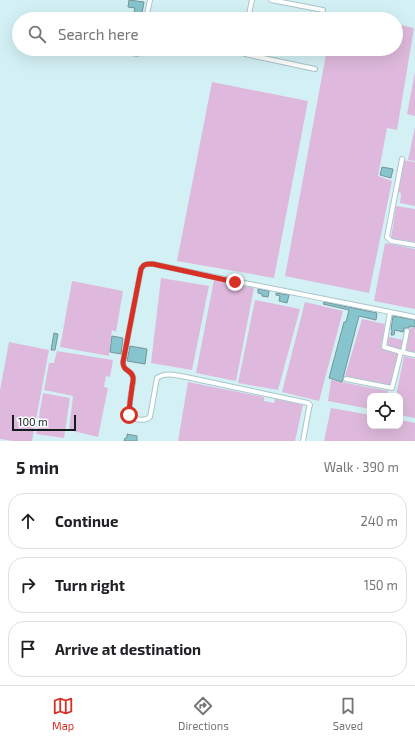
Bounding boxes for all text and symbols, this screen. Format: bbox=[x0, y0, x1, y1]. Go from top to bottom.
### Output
search box bbox=[12, 12, 403, 56]
icon: search bbox=[26, 23, 48, 45]
text: Search here bbox=[58, 25, 139, 43]
route end bbox=[226, 273, 244, 291]
map controls bbox=[367, 393, 403, 429]
button: locate bbox=[367, 393, 403, 429]
route start bbox=[120, 406, 138, 424]
scale bar bbox=[12, 413, 76, 432]
text: 100 m bbox=[18, 415, 48, 428]
text: 5 min bbox=[16, 457, 59, 477]
text: Walk · 390 m bbox=[324, 459, 399, 475]
icon: ahead bbox=[17, 510, 39, 532]
text: Continue bbox=[55, 512, 118, 530]
text: 240 m bbox=[361, 513, 398, 529]
icon: right bbox=[17, 574, 39, 596]
text: Turn right bbox=[55, 576, 125, 594]
text: 150 m bbox=[364, 577, 398, 593]
icon: arrive bbox=[17, 638, 39, 660]
text: Arrive at destination bbox=[55, 640, 201, 658]
tab: Map bbox=[52, 695, 74, 732]
tab: Directions bbox=[178, 695, 229, 732]
tab: Saved bbox=[333, 695, 363, 732]

